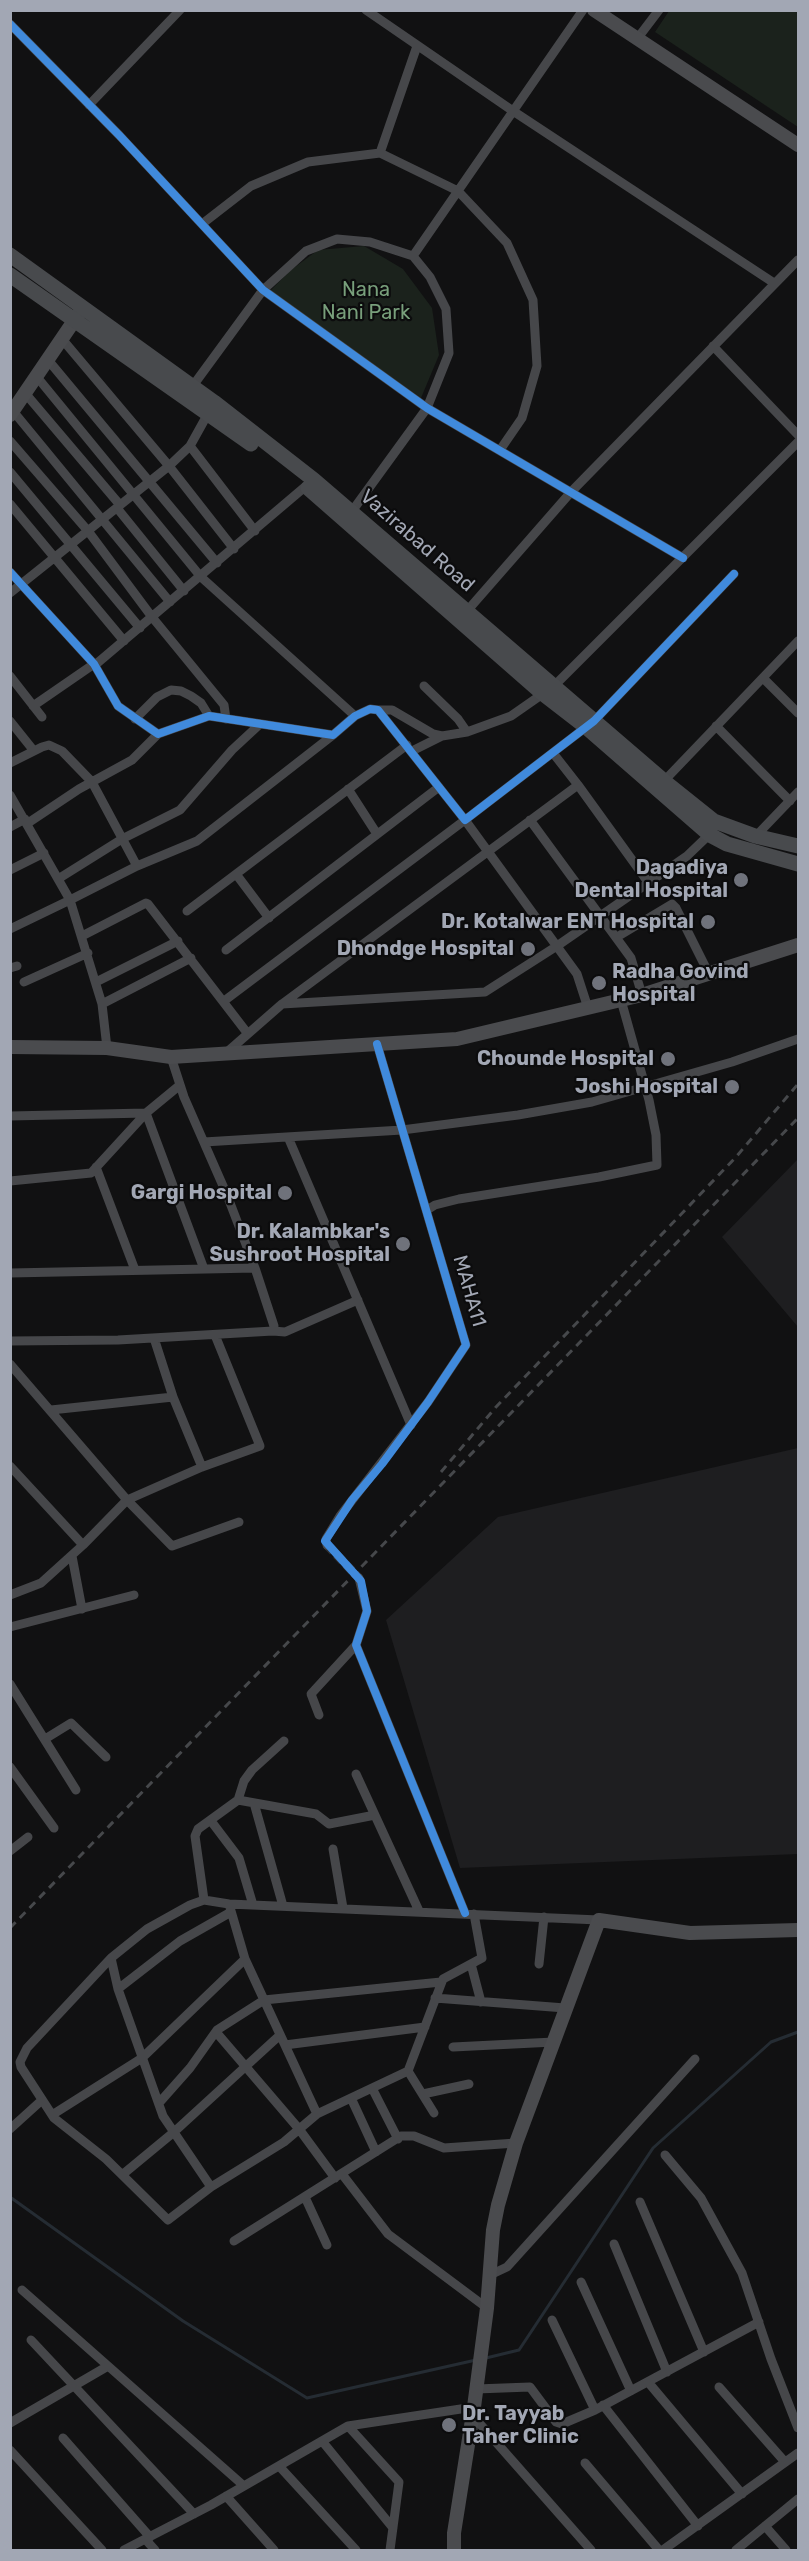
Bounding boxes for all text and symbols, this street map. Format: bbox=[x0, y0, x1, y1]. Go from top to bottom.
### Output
park label: Nana Nani Park bbox=[322, 278, 410, 325]
street label: Vazirabad Road bbox=[355, 485, 479, 597]
place label: Dagadiya Dental Hospital bbox=[575, 856, 728, 903]
marker: Dagadiya Dental Hospital bbox=[732, 871, 750, 889]
place label: Dr. Kotalwar ENT Hospital bbox=[441, 910, 694, 934]
marker: Dr. Kotalwar ENT Hospital bbox=[699, 913, 717, 931]
place label: Dhondge Hospital bbox=[337, 937, 514, 961]
marker: Dhondge Hospital bbox=[519, 940, 537, 958]
place label: Radha Govind Hospital bbox=[612, 960, 749, 1007]
marker: Radha Govind Hospital bbox=[590, 974, 608, 992]
place label: Chounde Hospital bbox=[477, 1047, 654, 1071]
marker: Chounde Hospital bbox=[659, 1050, 677, 1068]
place label: Joshi Hospital bbox=[575, 1075, 718, 1099]
marker: Joshi Hospital bbox=[723, 1078, 741, 1096]
place label: Gargi Hospital bbox=[131, 1181, 272, 1205]
marker: Gargi Hospital bbox=[276, 1184, 294, 1202]
place label: Dr. Kalambkar's Sushroot Hospital bbox=[209, 1220, 390, 1267]
marker: Dr. Kalambkar's Sushroot Hospital bbox=[394, 1235, 412, 1253]
street label: MAHA11 bbox=[447, 1253, 491, 1329]
place label: Dr. Tayyab Taher Clinic bbox=[462, 2402, 579, 2449]
marker: Dr. Tayyab Taher Clinic bbox=[440, 2416, 458, 2434]

